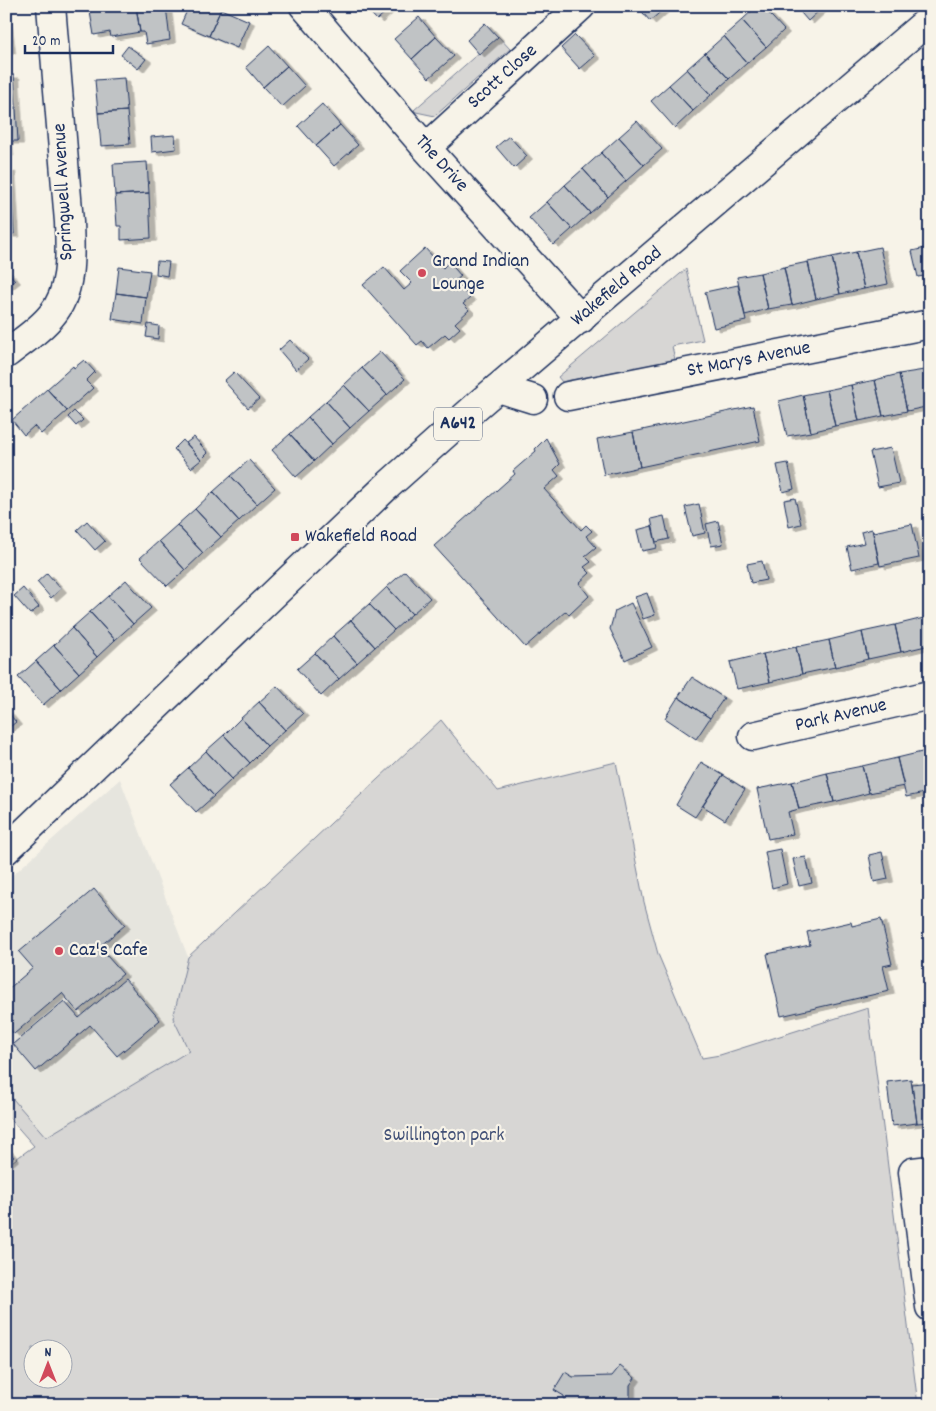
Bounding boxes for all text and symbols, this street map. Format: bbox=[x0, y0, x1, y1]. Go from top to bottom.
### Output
scale bar bbox=[25, 22, 112, 54]
text: 20 m bbox=[32, 31, 60, 53]
street label: Scott Close bbox=[462, 38, 544, 116]
street label: Springwell Avenue bbox=[46, 122, 82, 261]
street label: The Drive bbox=[407, 129, 475, 199]
street label: Wakefield Road bbox=[565, 240, 669, 334]
place label: Grand Indian Lounge bbox=[432, 248, 529, 299]
marker: Grand Indian Lounge bbox=[416, 267, 428, 279]
street label: St Marys Avenue bbox=[685, 334, 813, 386]
road number: A642 bbox=[434, 408, 482, 440]
place label: Wakefield Road bbox=[305, 523, 417, 551]
marker: Wakefield Road bbox=[289, 531, 301, 543]
street label: Park Avenue bbox=[792, 692, 890, 740]
place label: Caz's Cafe bbox=[69, 937, 148, 965]
marker: Caz's Cafe bbox=[53, 945, 65, 957]
park label: Swillington park bbox=[384, 1122, 504, 1150]
north arrow bbox=[22, 1338, 72, 1388]
text: N bbox=[45, 1343, 52, 1363]

